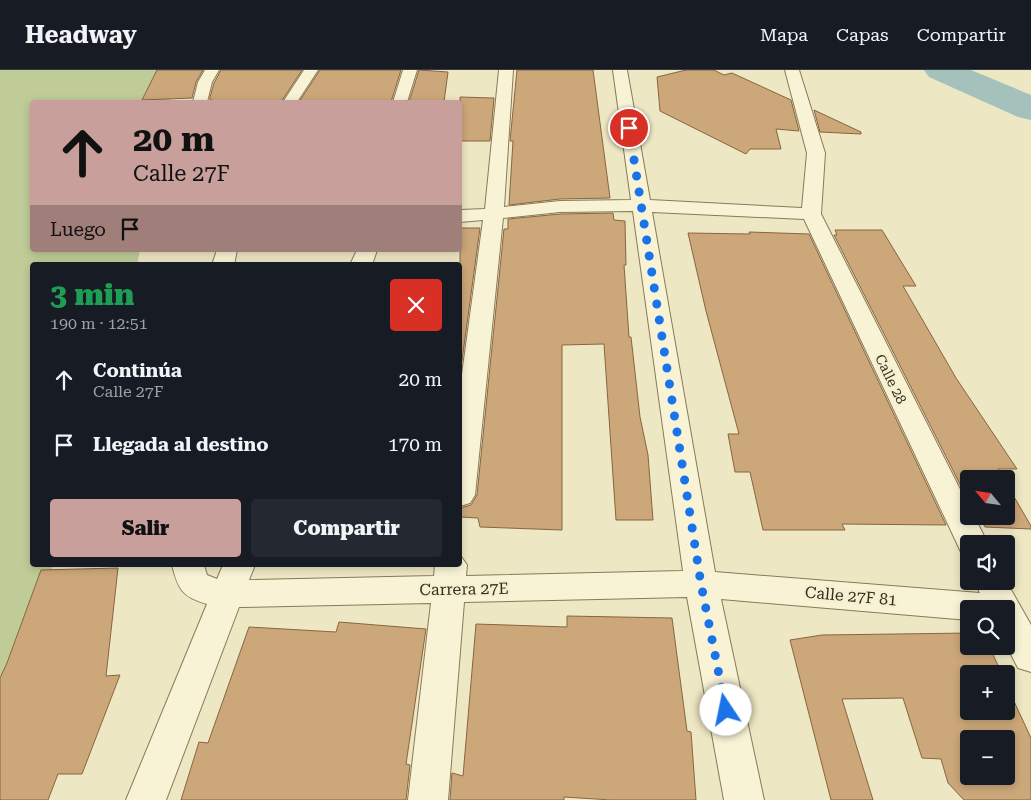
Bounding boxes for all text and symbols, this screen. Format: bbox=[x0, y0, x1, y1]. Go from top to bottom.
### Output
text: Headway bbox=[25, 21, 137, 49]
text: Mapa bbox=[760, 24, 808, 45]
text: Capas bbox=[836, 24, 889, 45]
text: Compartir bbox=[917, 24, 1006, 45]
pin bbox=[608, 107, 650, 149]
icon: arrive bbox=[615, 114, 643, 142]
text: 20 m bbox=[133, 119, 215, 160]
icon: ahead bbox=[50, 120, 115, 185]
text: Calle 27F bbox=[133, 161, 230, 186]
icon: arrive bbox=[116, 215, 144, 243]
text: Luego bbox=[50, 218, 106, 241]
text: 3 min bbox=[50, 277, 134, 312]
button: close bbox=[390, 279, 442, 331]
text: 190 m · 12:51 bbox=[50, 314, 148, 333]
street label: Calle 28 bbox=[872, 352, 910, 407]
text: Continúa bbox=[93, 359, 182, 382]
icon: ahead bbox=[50, 366, 78, 394]
text: 20 m bbox=[399, 368, 442, 391]
text: Calle 27F bbox=[93, 382, 163, 401]
icon: arrive bbox=[50, 431, 78, 459]
text: Llegada al destino bbox=[93, 433, 269, 456]
text: 170 m bbox=[388, 433, 442, 456]
north arrow bbox=[960, 470, 1015, 525]
map controls bbox=[960, 470, 1015, 785]
button: Salir bbox=[50, 499, 241, 557]
button: Compartir bbox=[251, 499, 442, 557]
button: sound bbox=[960, 535, 1015, 590]
street label: Carrera 27E bbox=[419, 579, 509, 599]
street label: Calle 27F 81 bbox=[804, 583, 898, 609]
button: search bbox=[960, 600, 1015, 655]
button: + bbox=[960, 665, 1015, 720]
position arrow bbox=[699, 683, 751, 735]
button: − bbox=[960, 730, 1015, 785]

